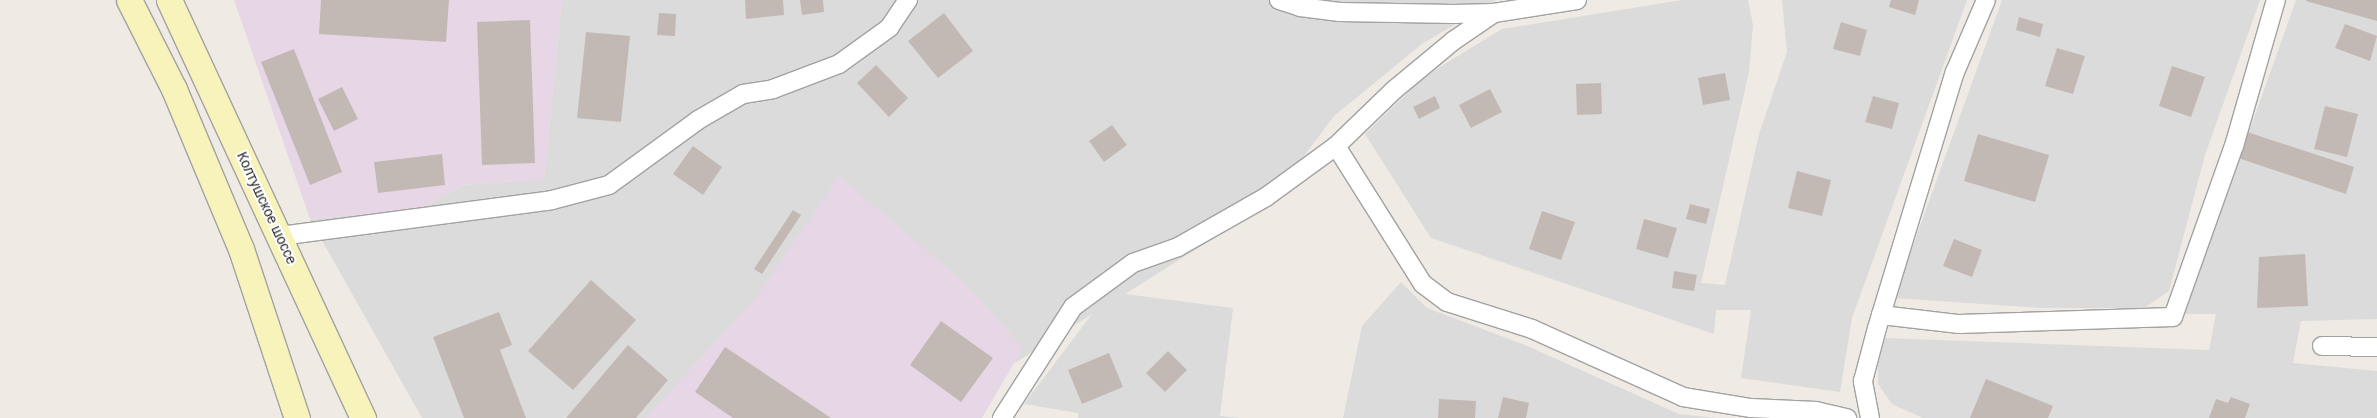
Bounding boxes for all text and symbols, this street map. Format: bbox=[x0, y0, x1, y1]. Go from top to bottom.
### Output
street label: Колтушское шоссе bbox=[234, 149, 300, 267]

